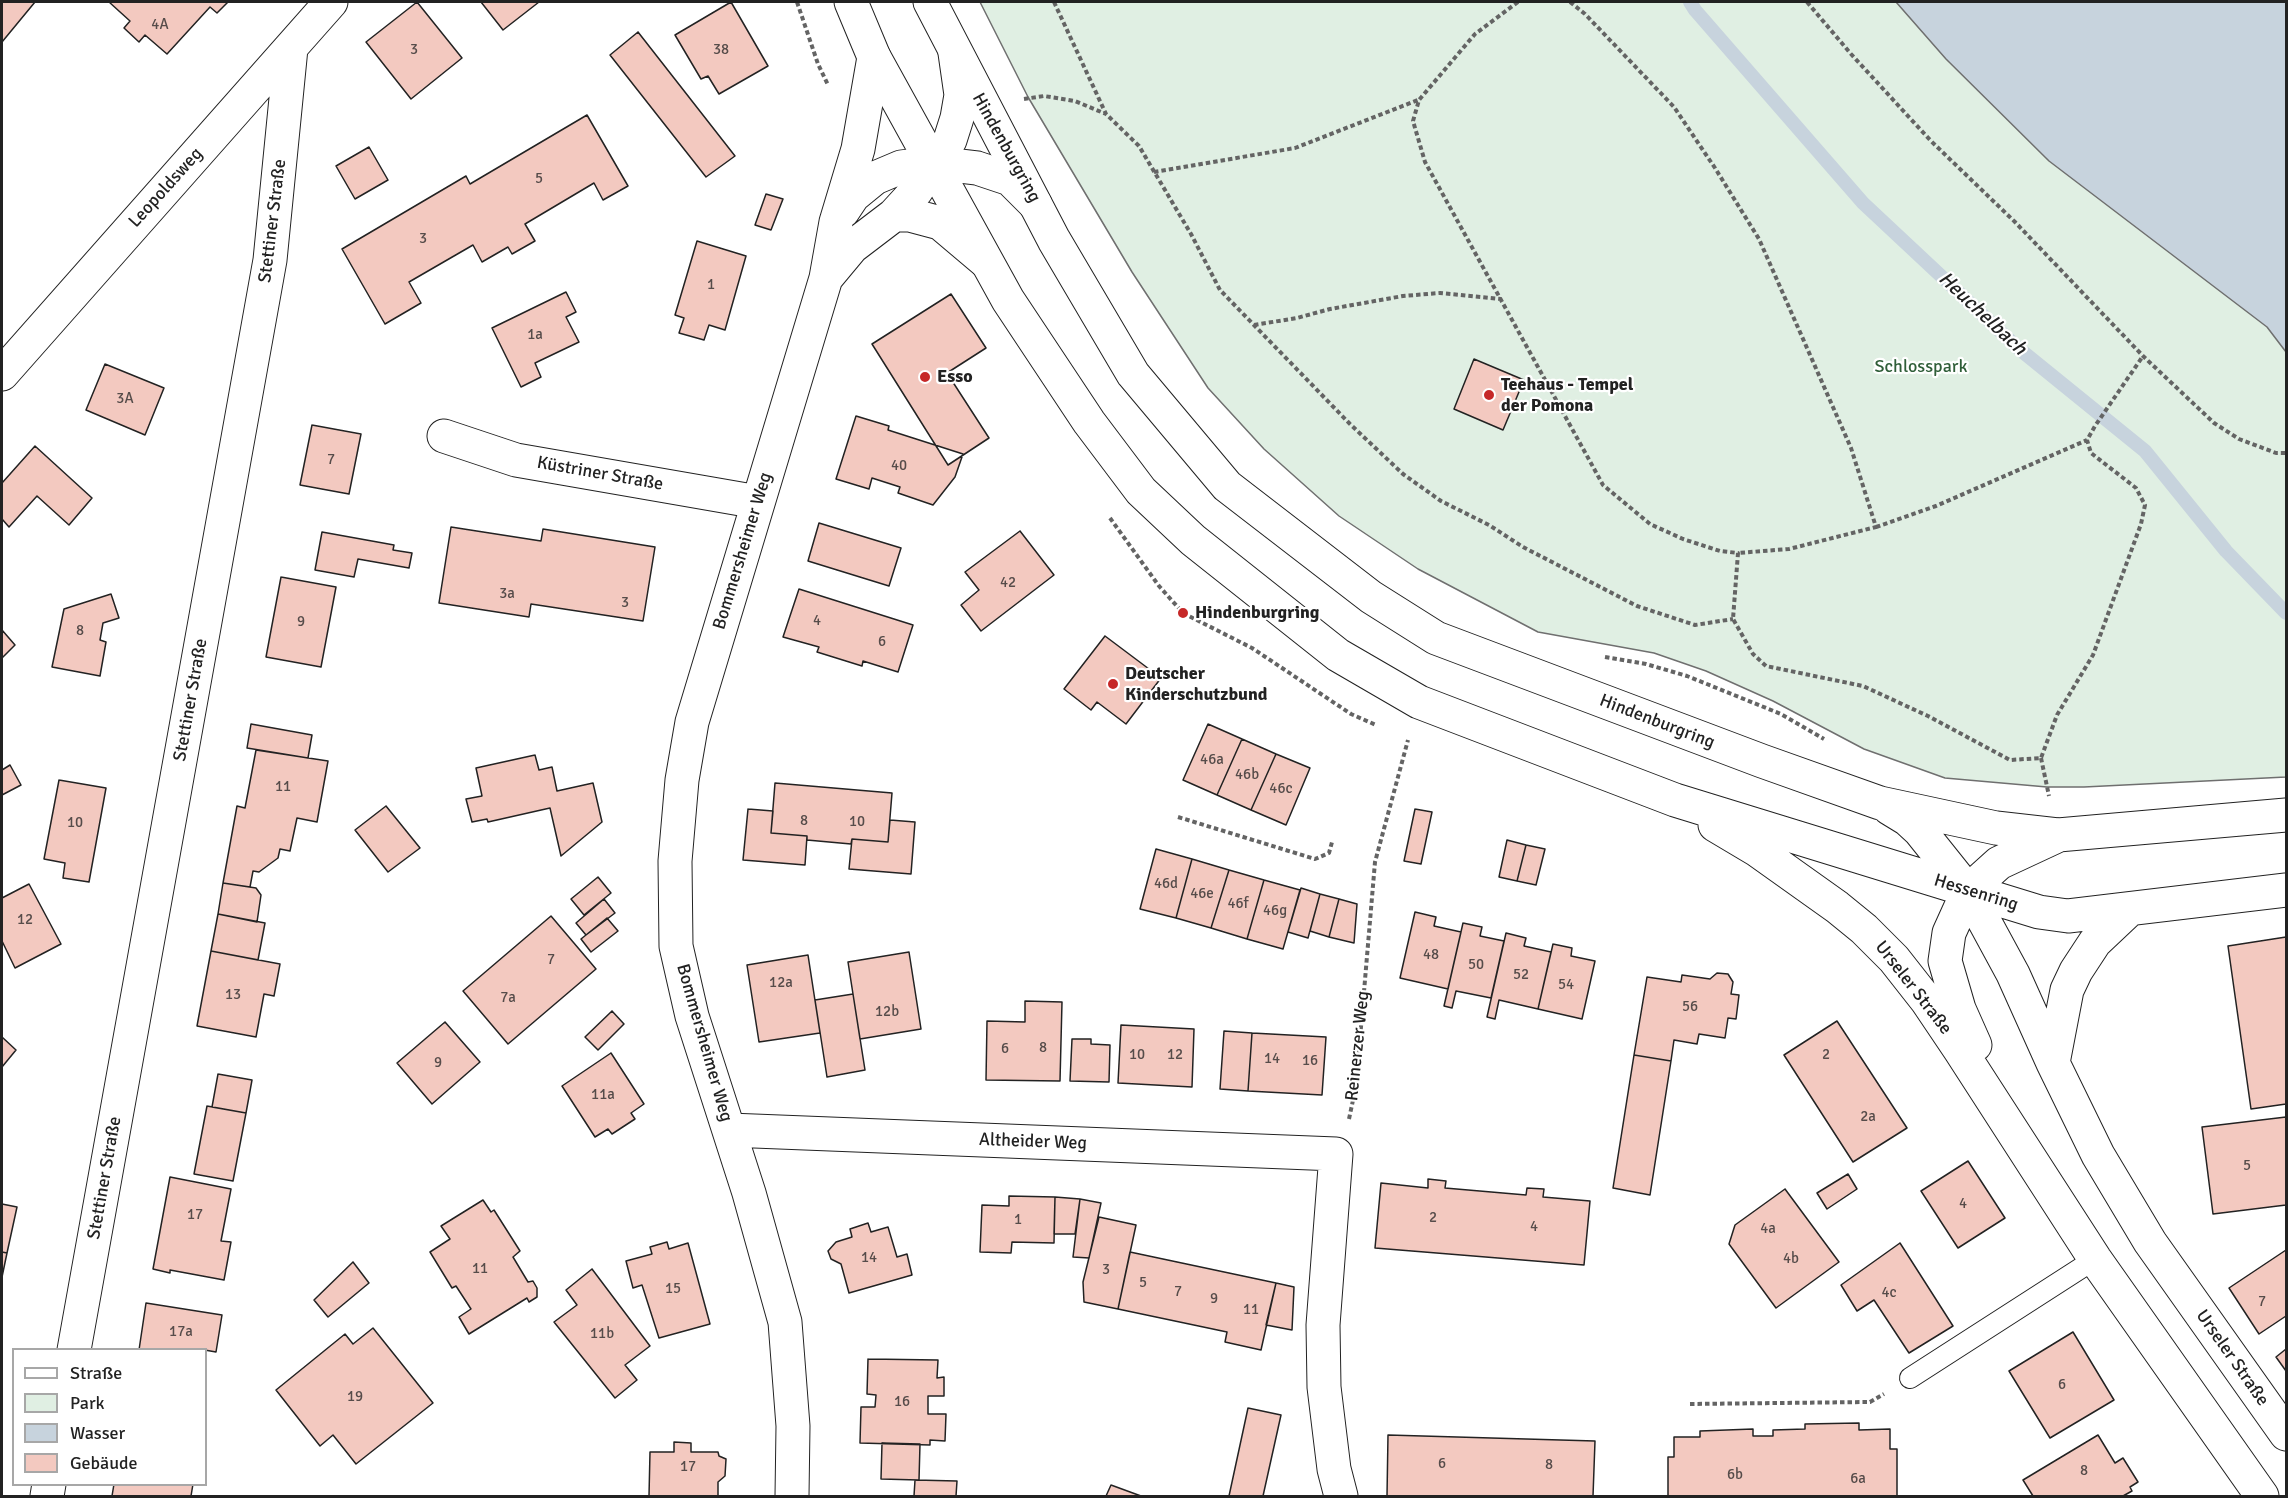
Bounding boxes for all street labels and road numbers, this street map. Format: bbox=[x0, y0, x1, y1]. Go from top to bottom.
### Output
street label: Hindenburgring bbox=[967, 90, 1045, 206]
street label: Leopoldsweg bbox=[124, 144, 208, 232]
street label: Stettiner Straße bbox=[255, 158, 291, 284]
street label: Küstriner Straße bbox=[535, 452, 665, 496]
street label: Bommersheimer Weg bbox=[709, 470, 777, 632]
street label: Stettiner Straße bbox=[170, 637, 212, 763]
street label: Hindenburgring bbox=[1596, 690, 1718, 754]
street label: Hessenring bbox=[1931, 870, 2021, 916]
street label: Urseler Straße bbox=[1870, 937, 1956, 1039]
street label: Bommersheimer Weg bbox=[671, 962, 737, 1124]
street label: Reinerzer Weg bbox=[1341, 990, 1375, 1102]
street label: Stettiner Straße bbox=[84, 1115, 126, 1241]
street label: Altheider Weg bbox=[979, 1129, 1087, 1155]
street label: Urseler Straße bbox=[2191, 1306, 2273, 1410]

